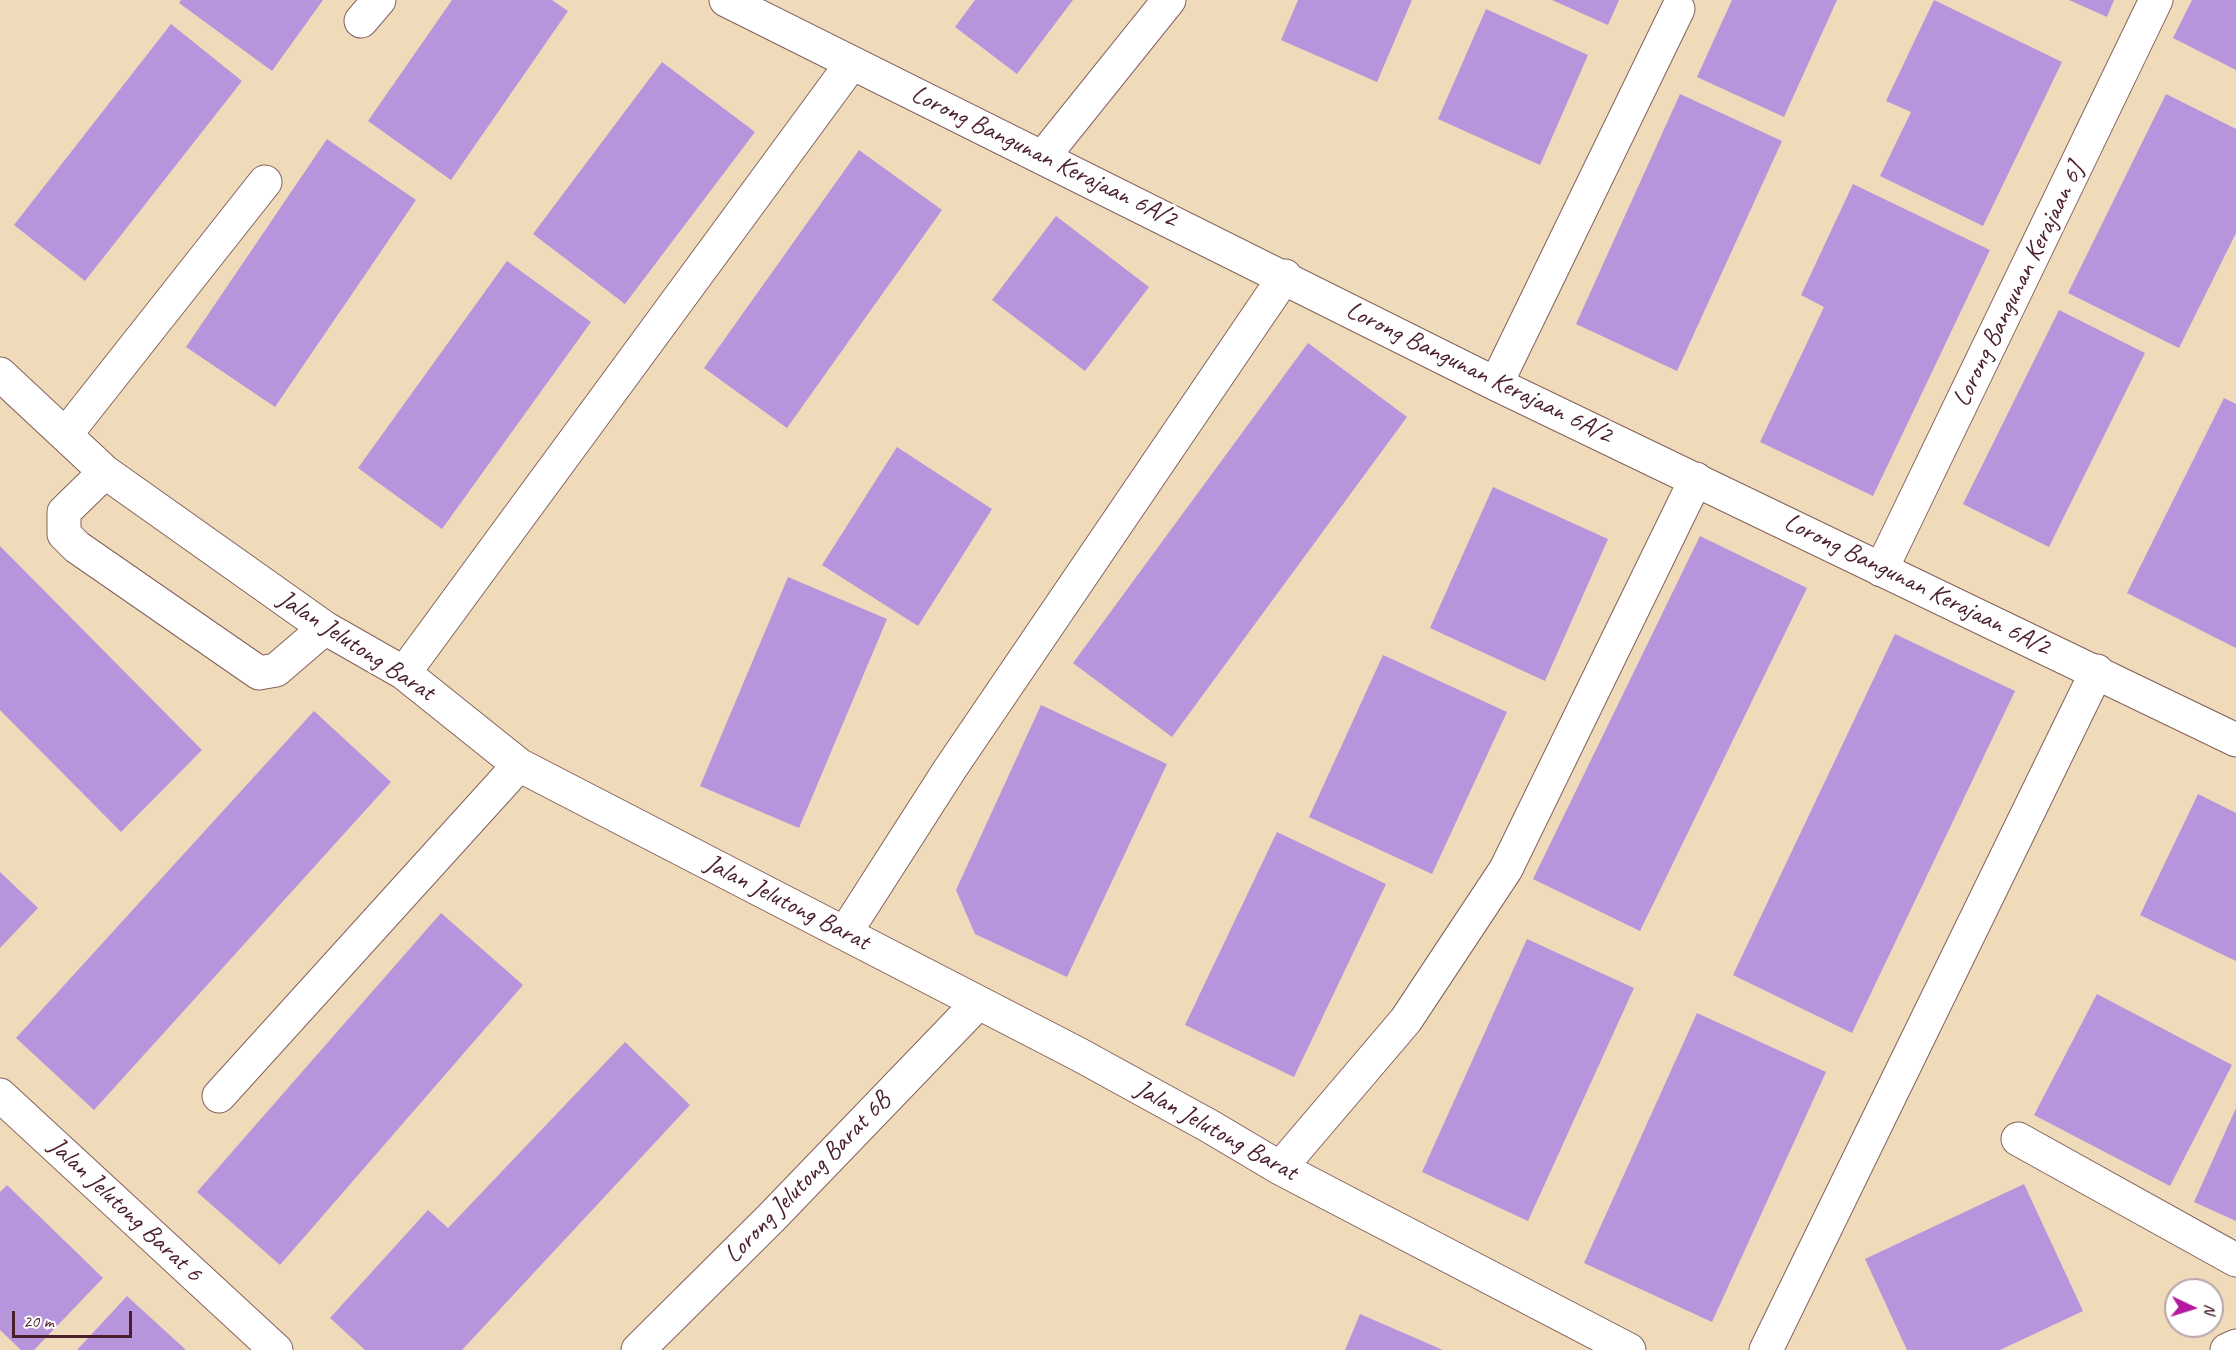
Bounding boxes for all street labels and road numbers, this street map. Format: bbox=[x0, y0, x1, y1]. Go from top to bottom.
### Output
street label: Lorong Bangunan Kerajaan 6A/2 bbox=[906, 79, 1182, 235]
street label: Lorong Bangunan Kerajaan 6J bbox=[1946, 158, 2092, 412]
street label: Lorong Bangunan Kerajaan 6A/2 bbox=[1341, 295, 1617, 451]
street label: Lorong Bangunan Kerajaan 6A/2 bbox=[1779, 507, 2055, 663]
street label: Jalan Jelutong Barat bbox=[272, 584, 440, 708]
street label: Jalan Jelutong Barat bbox=[699, 848, 875, 958]
street label: Jalan Jelutong Barat bbox=[1129, 1074, 1303, 1188]
street label: Lorong Jelutong Barat 6B bbox=[718, 1086, 898, 1270]
street label: Jalan Jelutong Barat 6 bbox=[42, 1131, 208, 1289]

